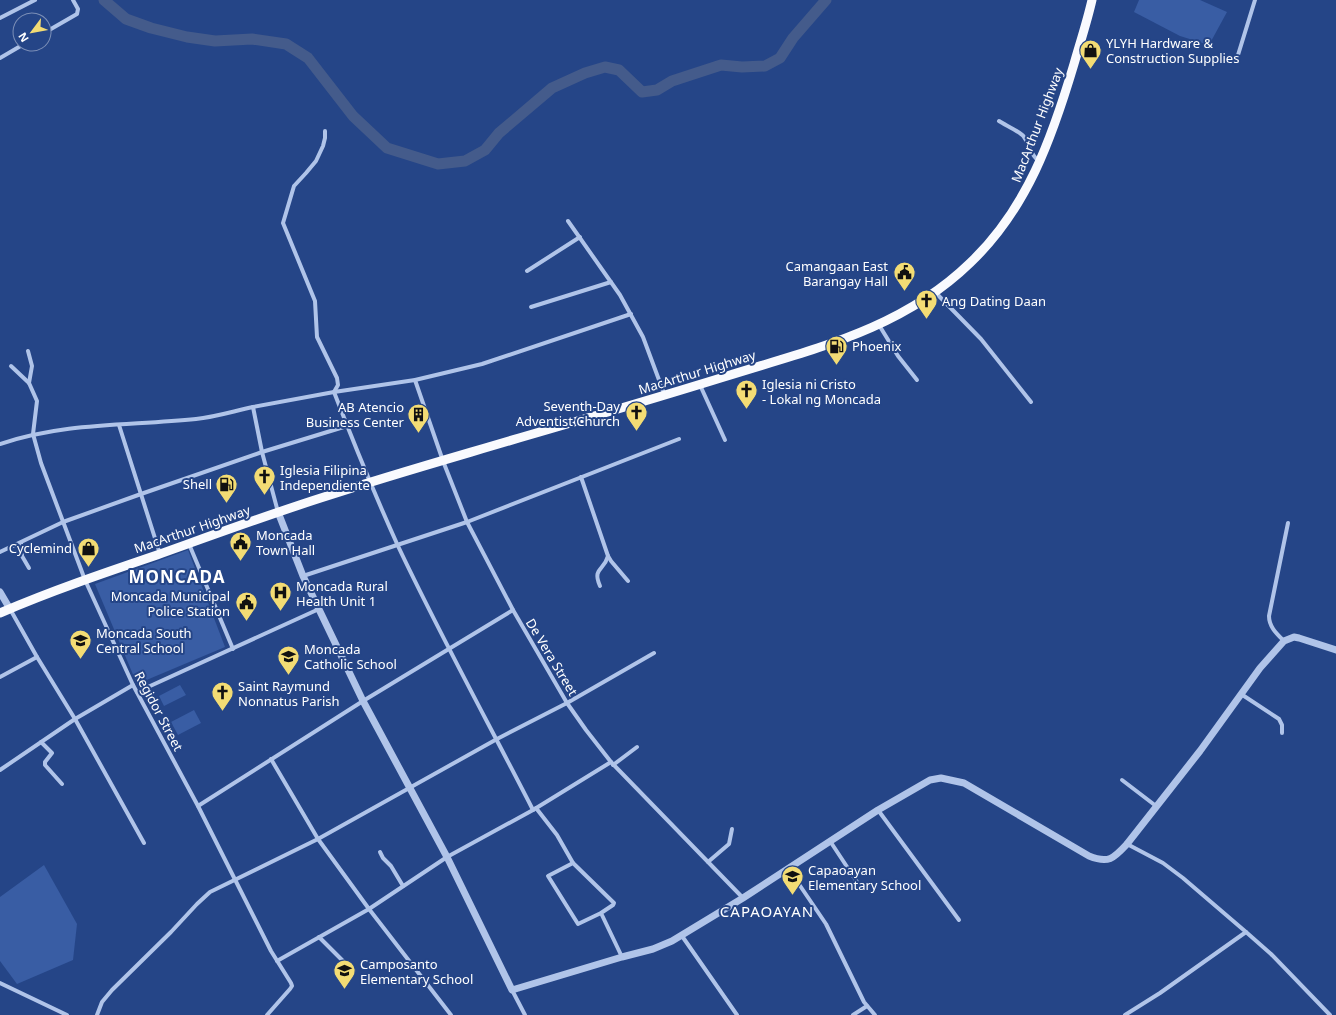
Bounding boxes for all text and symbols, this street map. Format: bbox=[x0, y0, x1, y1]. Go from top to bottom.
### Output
north arrow bbox=[12, 12, 52, 52]
text: N bbox=[14, 30, 32, 45]
place label: YLYH Hardware & Construction Supplies bbox=[1106, 34, 1239, 67]
shop icon: YLYH Hardware & Construction Supplies bbox=[1078, 37, 1104, 70]
street label: MacArthur Highway bbox=[1007, 65, 1067, 185]
place label: Camangaan East Barangay Hall bbox=[786, 257, 888, 290]
public building icon: Camangaan East Barangay Hall bbox=[891, 260, 917, 293]
church icon: Ang Dating Daan bbox=[914, 288, 940, 321]
place label: Ang Dating Daan bbox=[942, 292, 1046, 310]
fuel station icon: Phoenix bbox=[823, 333, 849, 366]
place label: Phoenix bbox=[852, 337, 901, 355]
street label: MacArthur Highway bbox=[636, 345, 758, 398]
place label: Iglesia ni Cristo - Lokal ng Moncada bbox=[762, 375, 881, 408]
church icon: Iglesia ni Cristo - Lokal ng Moncada bbox=[733, 378, 759, 411]
place label: Seventh-Day Adventist Church bbox=[516, 397, 620, 430]
place label: AB Atencio Business Center bbox=[306, 398, 405, 431]
church icon: Seventh-Day Adventist Church bbox=[623, 400, 649, 433]
building icon: AB Atencio Business Center bbox=[406, 401, 432, 434]
place label: Iglesia Filipina Independiente bbox=[280, 461, 370, 494]
church icon: Iglesia Filipina Independiente bbox=[251, 464, 277, 497]
fuel station icon: Shell bbox=[214, 471, 240, 504]
place label: Shell bbox=[183, 475, 212, 493]
street label: MacArthur Highway bbox=[132, 501, 253, 557]
place label: Moncada Town Hall bbox=[256, 526, 315, 559]
public building icon: Moncada Town Hall bbox=[228, 529, 254, 562]
shop icon: Cyclemind bbox=[75, 535, 101, 568]
place label: Cyclemind bbox=[9, 539, 72, 557]
district label: MONCADA bbox=[129, 565, 225, 588]
place label: Moncada Rural Health Unit 1 bbox=[296, 577, 388, 610]
hospital icon: Moncada Rural Health Unit 1 bbox=[267, 580, 293, 613]
place label: Moncada Municipal Police Station bbox=[111, 587, 230, 620]
public building icon: Moncada Municipal Police Station bbox=[233, 590, 259, 623]
street label: De Vera Street bbox=[522, 615, 582, 699]
place label: Moncada South Central School bbox=[96, 624, 192, 657]
school or university icon: Moncada South Central School bbox=[68, 627, 94, 660]
place label: Moncada Catholic School bbox=[304, 640, 397, 673]
school or university icon: Moncada Catholic School bbox=[275, 643, 301, 676]
street label: Regidor Street bbox=[130, 668, 188, 754]
place label: Saint Raymund Nonnatus Parish bbox=[238, 677, 340, 710]
church icon: Saint Raymund Nonnatus Parish bbox=[210, 680, 236, 713]
place label: Capaoayan Elementary School bbox=[808, 861, 921, 894]
school or university icon: Capaoayan Elementary School bbox=[779, 864, 805, 897]
district label: CAPAOAYAN bbox=[720, 901, 814, 921]
place label: Camposanto Elementary School bbox=[360, 955, 473, 988]
school or university icon: Camposanto Elementary School bbox=[332, 958, 358, 991]

